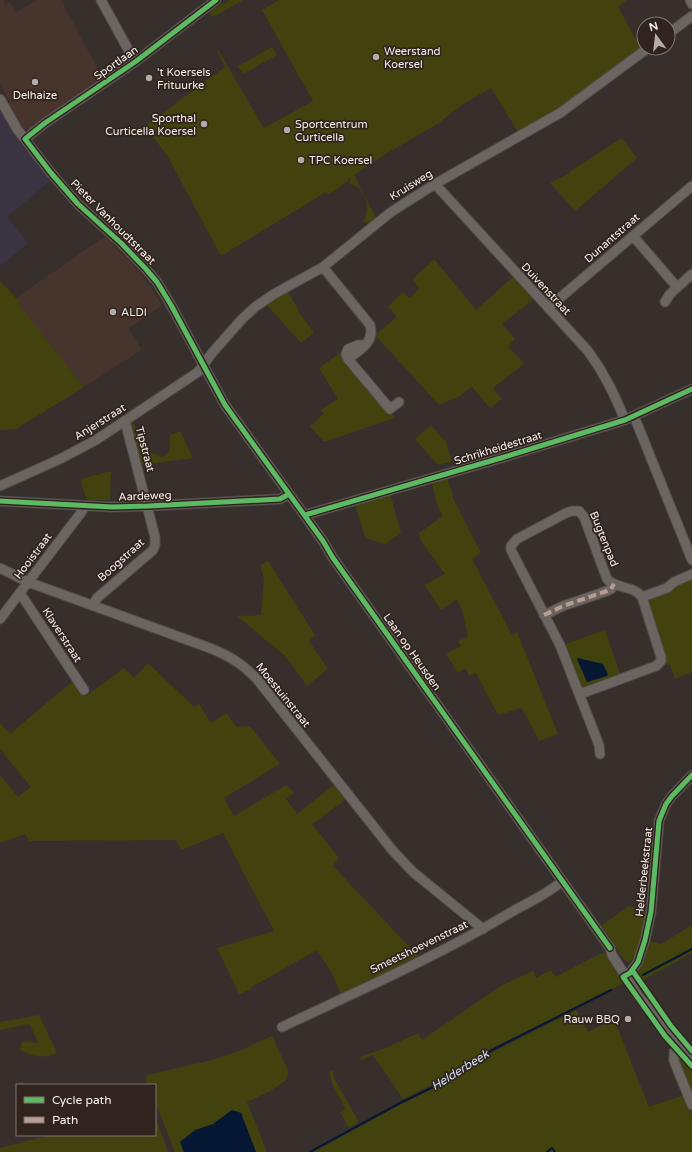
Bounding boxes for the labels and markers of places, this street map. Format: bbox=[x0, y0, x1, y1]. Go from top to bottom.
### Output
place label: Weerstand Koersel bbox=[384, 45, 441, 71]
marker: Weerstand Koersel bbox=[371, 52, 381, 62]
place label: 't Koersels Frituurke bbox=[157, 66, 211, 92]
marker: 't Koersels Frituurke bbox=[144, 73, 154, 83]
marker: Delhaize bbox=[30, 77, 40, 87]
place label: Delhaize bbox=[13, 89, 57, 102]
place label: Sporthal Curticella Koersel bbox=[105, 112, 196, 138]
place label: Sportcentrum Curticella bbox=[295, 118, 367, 144]
marker: Sporthal Curticella Koersel bbox=[199, 119, 209, 129]
marker: Sportcentrum Curticella bbox=[282, 125, 292, 135]
place label: TPC Koersel bbox=[309, 154, 372, 167]
marker: TPC Koersel bbox=[296, 155, 306, 165]
place label: ALDI bbox=[121, 306, 147, 319]
marker: ALDI bbox=[108, 307, 118, 317]
place label: Rauw BBQ bbox=[564, 1013, 620, 1026]
marker: Rauw BBQ bbox=[623, 1014, 633, 1024]

